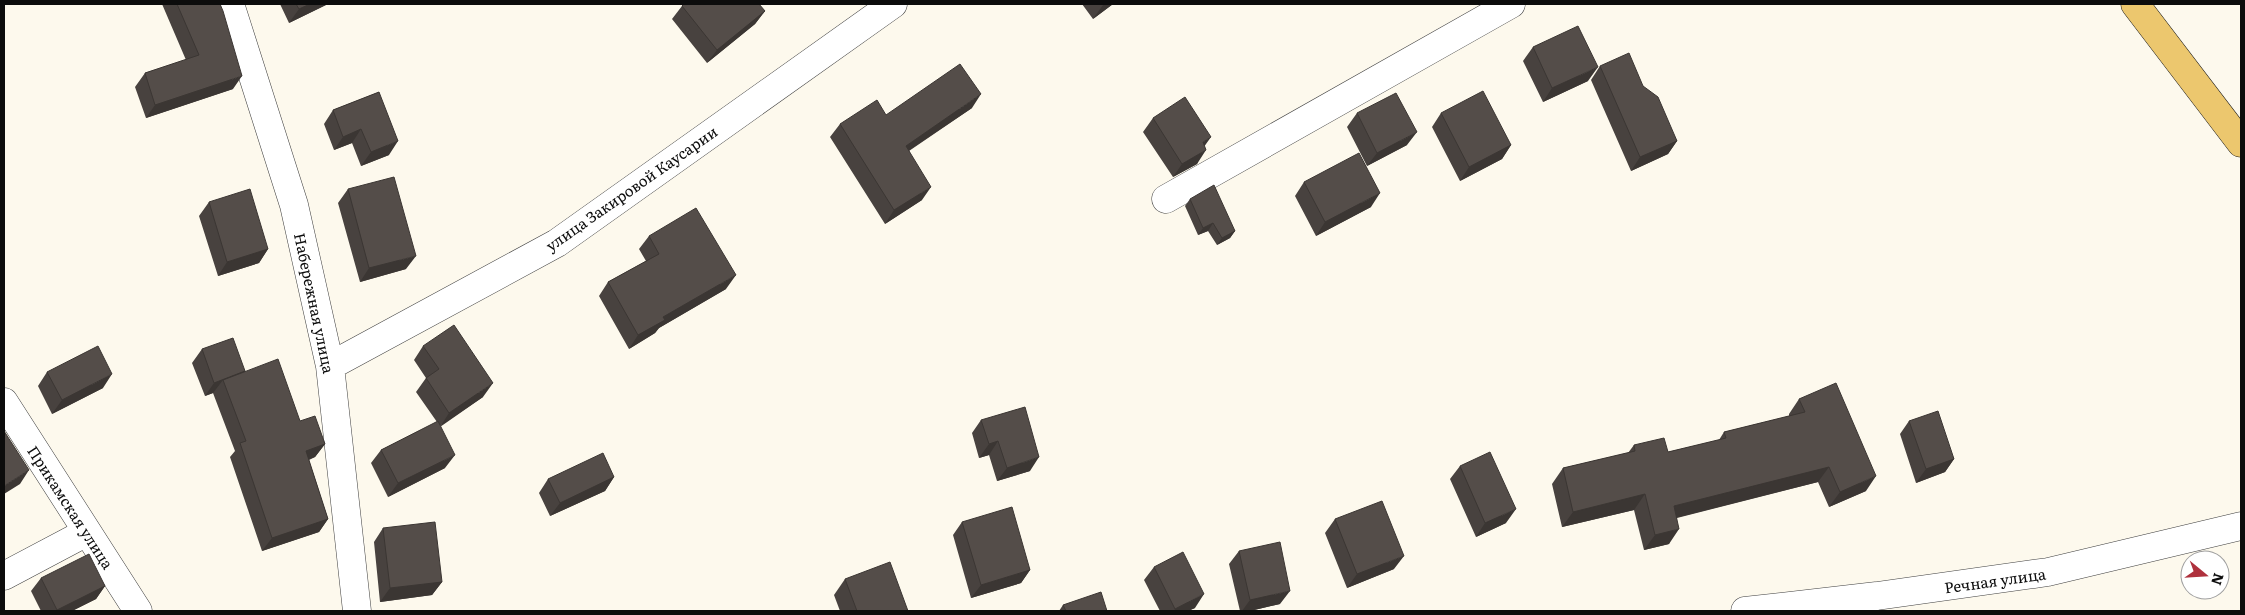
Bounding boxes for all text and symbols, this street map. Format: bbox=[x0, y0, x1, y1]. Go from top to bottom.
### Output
street label: улица Закировой Каусарии bbox=[540, 120, 722, 256]
street label: Набережная улица bbox=[289, 231, 341, 376]
street label: Прикамская улица bbox=[22, 441, 120, 574]
north arrow bbox=[2180, 550, 2230, 600]
street label: Речная улица bbox=[1943, 561, 2048, 599]
text: N bbox=[2207, 571, 2230, 588]

